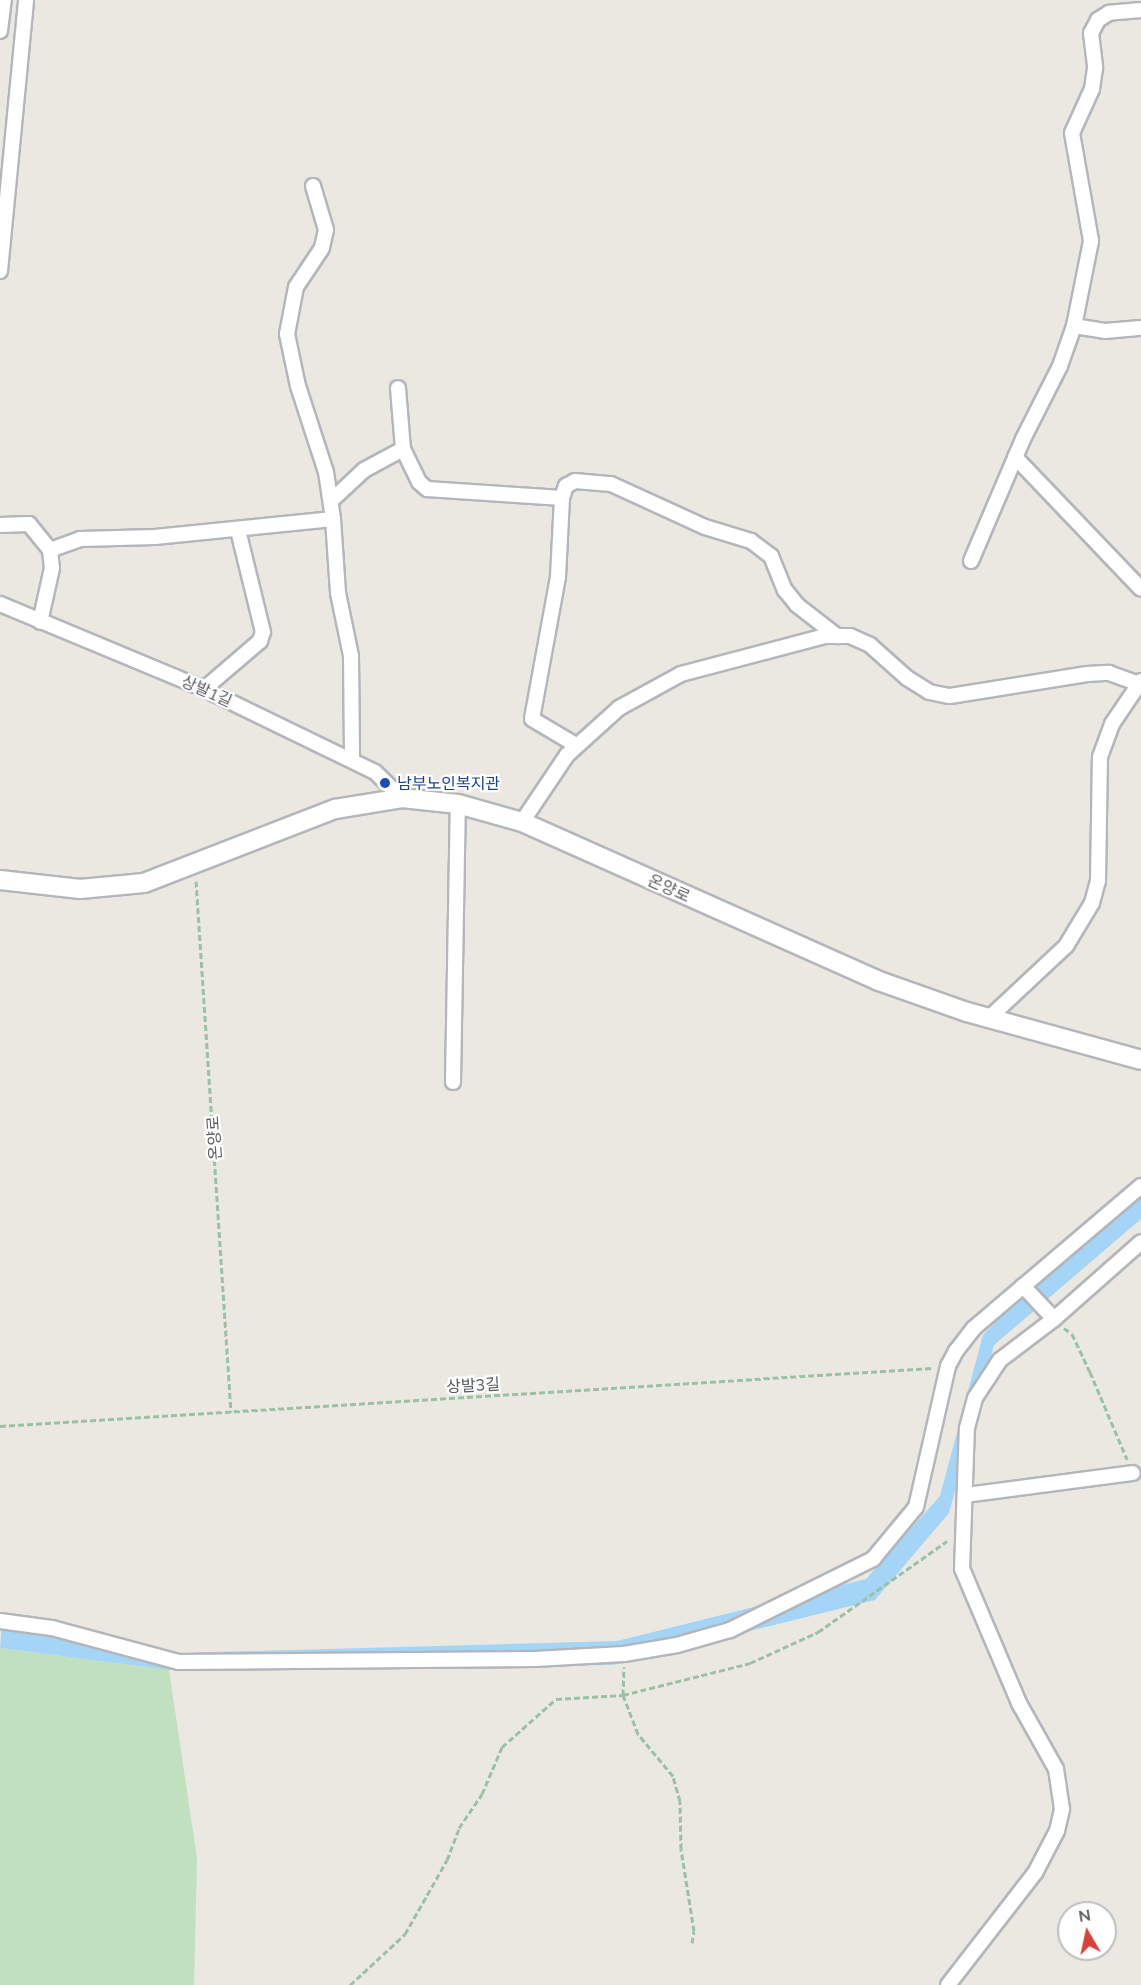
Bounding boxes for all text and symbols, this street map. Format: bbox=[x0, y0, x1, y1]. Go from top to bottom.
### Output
street label: 상발1길 bbox=[179, 671, 235, 711]
place label: 남부노인복지관 bbox=[397, 773, 500, 793]
marker: 남부노인복지관 bbox=[378, 776, 392, 790]
street label: 온양로 bbox=[645, 870, 693, 906]
street label: 온양로 bbox=[203, 1115, 225, 1161]
street label: 상발3길 bbox=[446, 1374, 500, 1396]
north arrow bbox=[1057, 1901, 1117, 1961]
text: N bbox=[1077, 1904, 1092, 1926]

